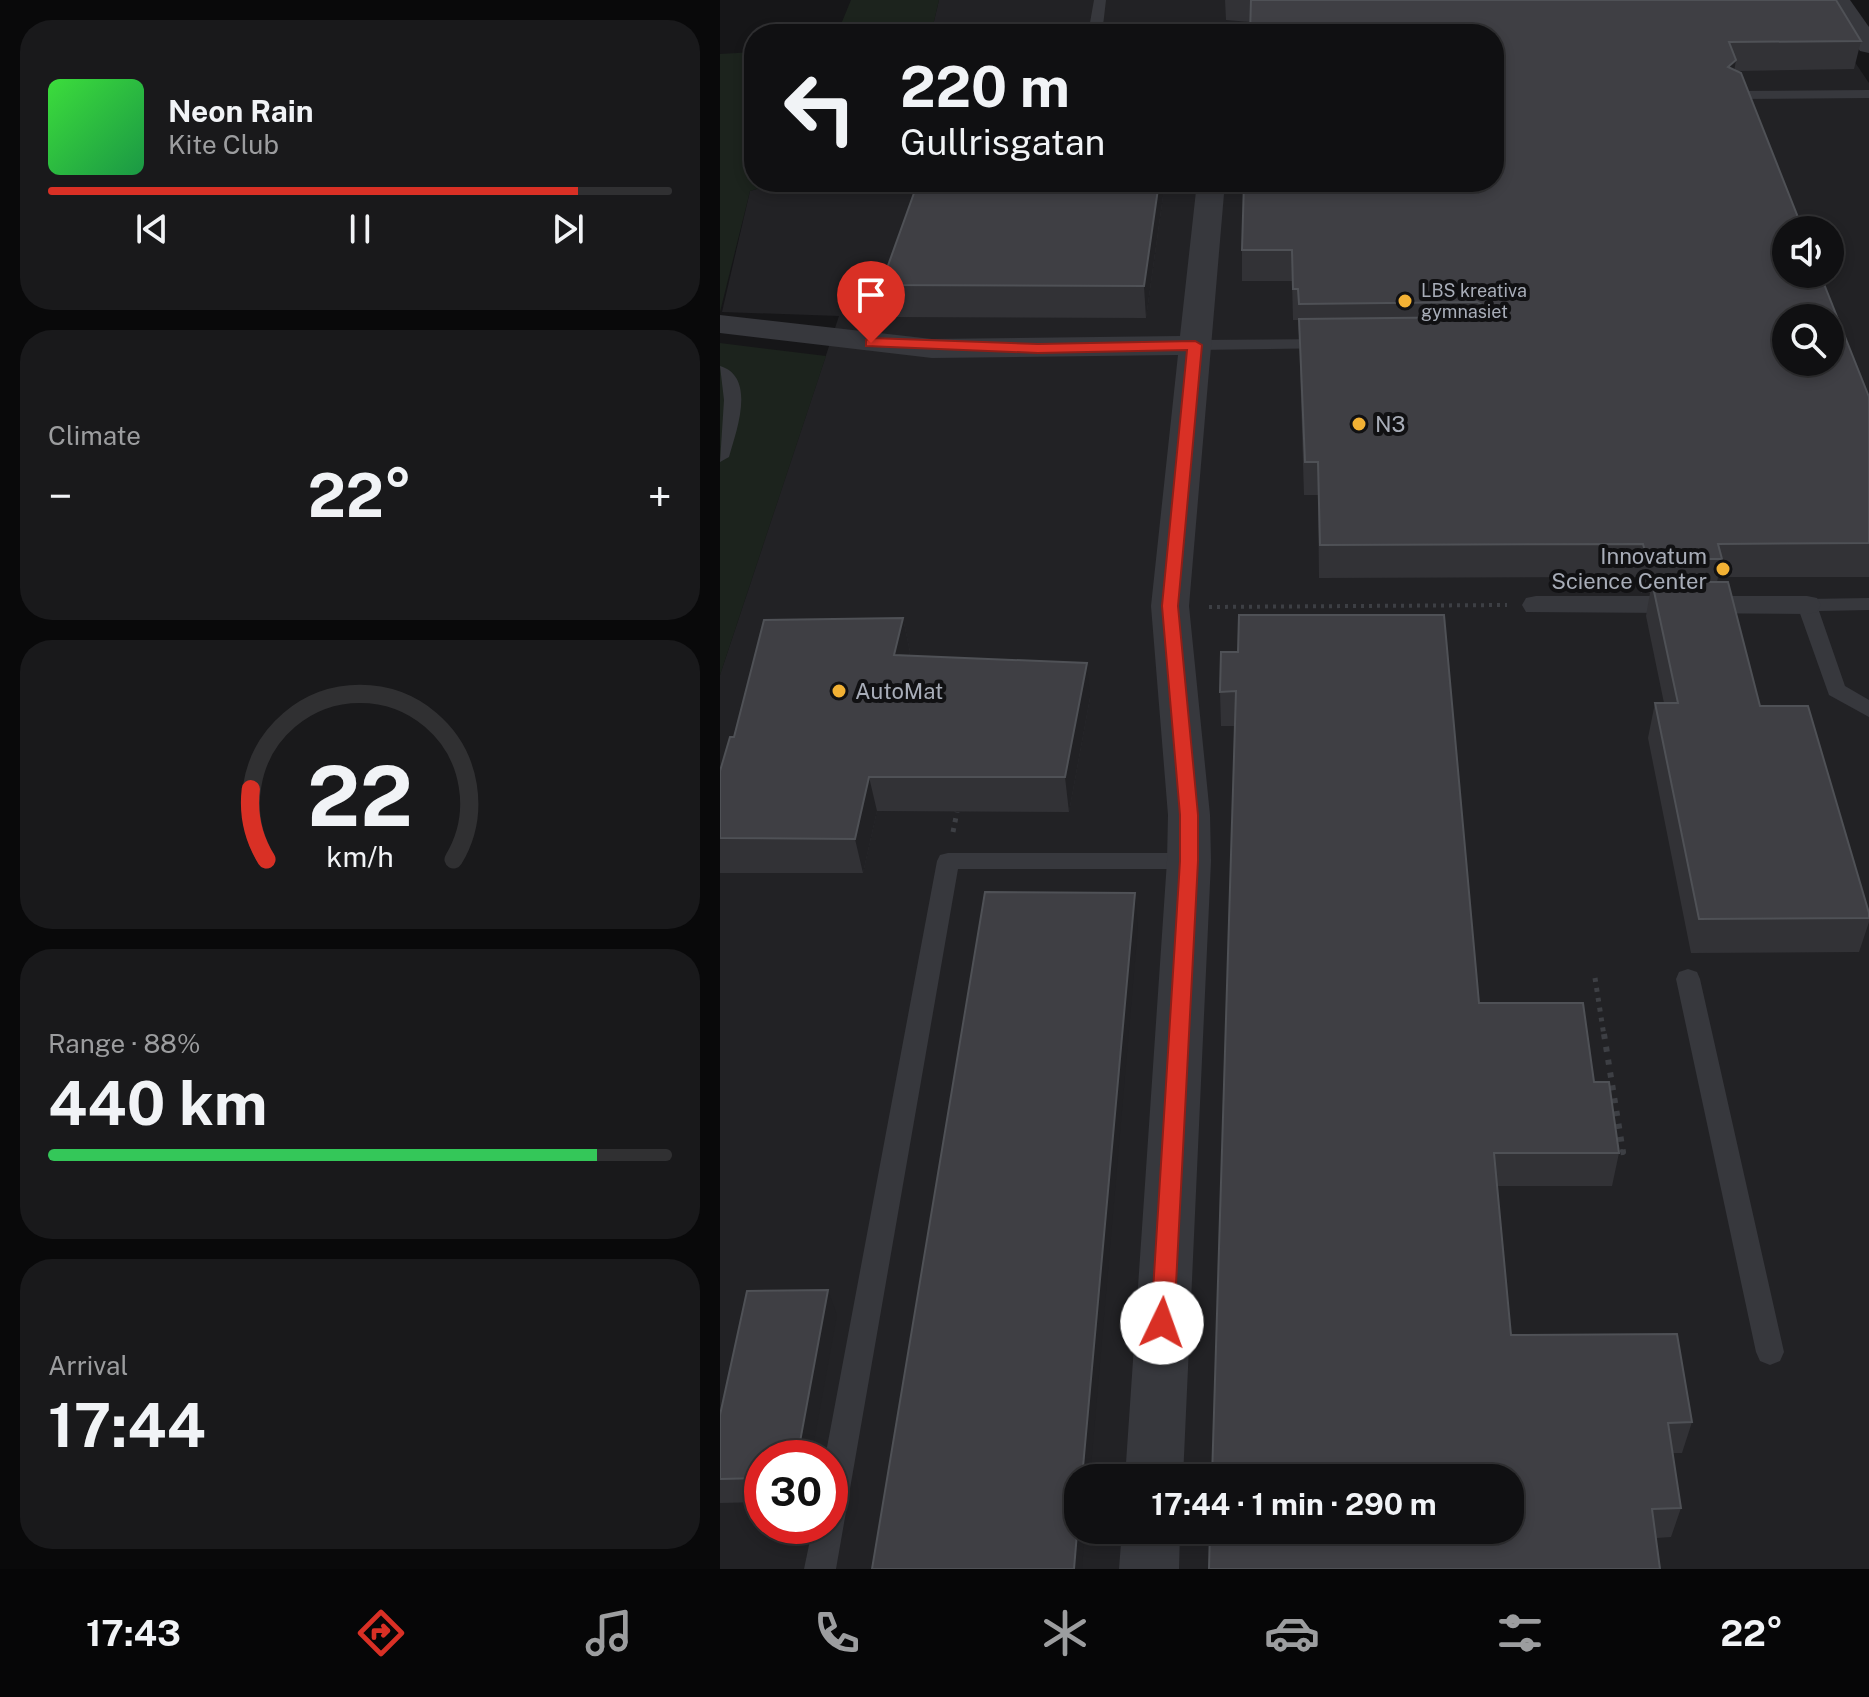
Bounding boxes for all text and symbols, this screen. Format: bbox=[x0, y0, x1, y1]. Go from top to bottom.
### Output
text: 220 m bbox=[900, 54, 1070, 120]
icon: left bbox=[768, 56, 872, 160]
text: Neon Rain bbox=[168, 93, 314, 129]
text: Gullrisgatan bbox=[900, 121, 1105, 163]
text: Kite Club bbox=[168, 129, 279, 160]
icon: previous bbox=[130, 207, 174, 251]
icon: pause bbox=[338, 207, 382, 251]
icon: next bbox=[546, 207, 590, 251]
map controls bbox=[1772, 216, 1844, 376]
button: sound bbox=[1772, 216, 1844, 288]
pin bbox=[837, 261, 905, 343]
icon: arrive bbox=[849, 273, 893, 317]
place label: LBS kreativa gymnasiet bbox=[1421, 280, 1527, 322]
marker: LBS kreativa gymnasiet bbox=[1396, 292, 1414, 310]
button: search bbox=[1772, 304, 1844, 376]
place label: N3 bbox=[1375, 411, 1405, 437]
marker: N3 bbox=[1350, 415, 1368, 433]
text: Climate bbox=[48, 420, 141, 451]
text: 22° bbox=[308, 460, 412, 531]
text: − bbox=[48, 470, 72, 522]
text: + bbox=[648, 470, 672, 522]
place label: Innovatum Science Center bbox=[1551, 543, 1707, 594]
marker: Innovatum Science Center bbox=[1714, 560, 1732, 578]
place label: AutoMat bbox=[855, 678, 943, 704]
marker: AutoMat bbox=[830, 682, 848, 700]
text: 22 bbox=[307, 747, 413, 845]
text: km/h bbox=[326, 841, 394, 874]
text: Range · 88% bbox=[48, 1028, 200, 1059]
text: 440 km bbox=[48, 1068, 267, 1139]
position arrow bbox=[1120, 1281, 1204, 1365]
text: Arrival bbox=[48, 1350, 128, 1381]
text: 17:44 bbox=[48, 1390, 206, 1461]
speed limit sign: 30 bbox=[744, 1440, 848, 1544]
text: 17:44 · 1 min · 290 m bbox=[1151, 1486, 1437, 1522]
icon: directions bbox=[353, 1605, 409, 1661]
icon: music bbox=[581, 1605, 637, 1661]
icon: phone bbox=[809, 1605, 865, 1661]
icon: climate bbox=[1037, 1605, 1093, 1661]
icon: car bbox=[1264, 1605, 1320, 1661]
icon: filters bbox=[1492, 1605, 1548, 1661]
text: 17:43 bbox=[86, 1612, 181, 1654]
text: 22° bbox=[1720, 1612, 1783, 1654]

